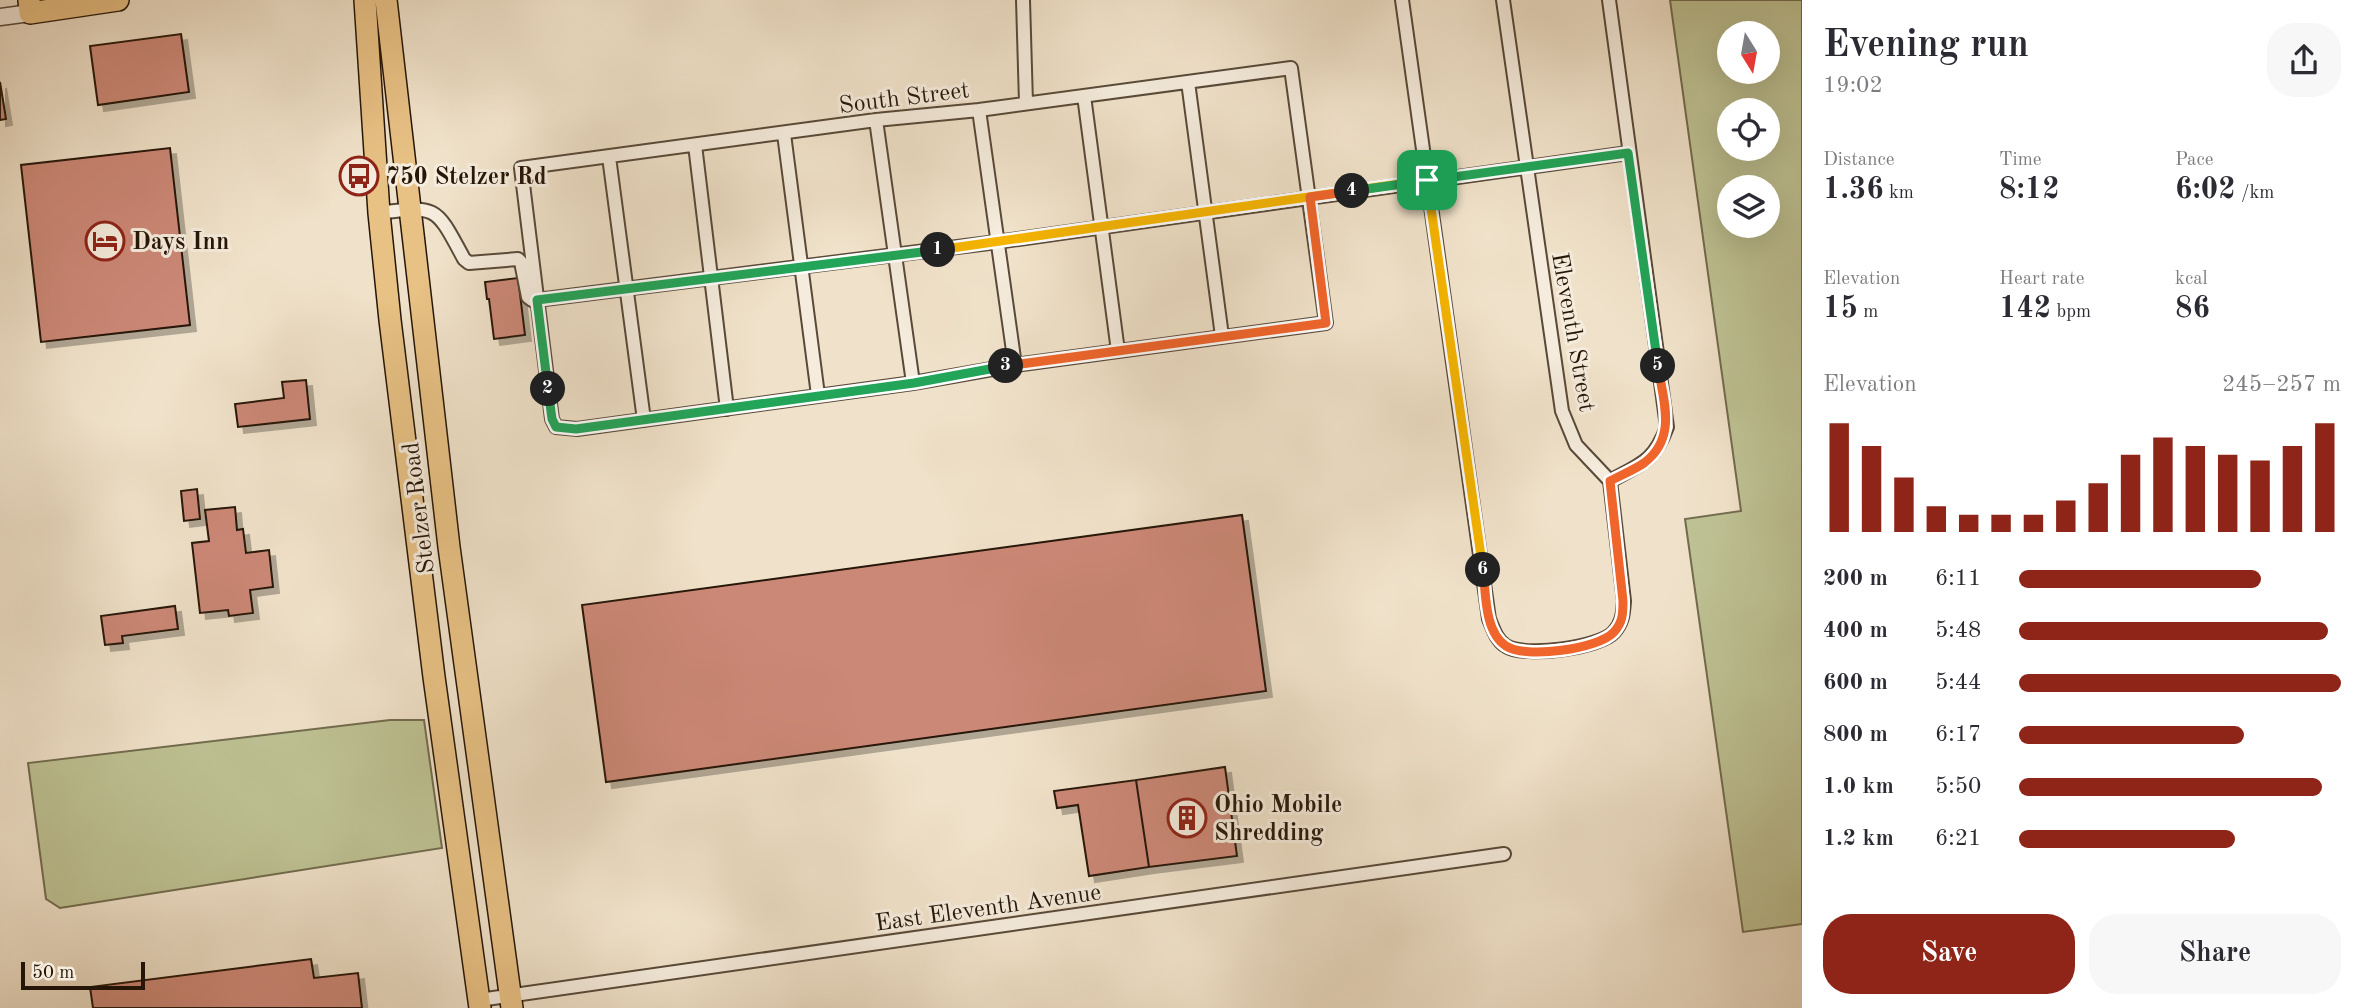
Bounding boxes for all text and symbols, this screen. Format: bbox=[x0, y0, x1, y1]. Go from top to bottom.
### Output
north arrow bbox=[1717, 21, 1780, 84]
map controls bbox=[1717, 21, 1780, 238]
button: share bbox=[2267, 23, 2341, 97]
text: Evening run bbox=[1823, 27, 2029, 65]
text: 19:02 bbox=[1823, 74, 1883, 97]
street label: South Street bbox=[838, 79, 971, 119]
button: locate bbox=[1717, 98, 1780, 161]
pin bbox=[1397, 150, 1457, 210]
text: Distance bbox=[1823, 151, 1895, 170]
text: Time bbox=[1999, 151, 2042, 170]
text: Pace bbox=[2175, 151, 2214, 170]
bus stop icon: 750 Stelzer Rd bbox=[338, 155, 380, 197]
icon: arrive bbox=[1408, 161, 1446, 199]
place label: 750 Stelzer Rd bbox=[386, 165, 547, 190]
pin: 4 bbox=[1334, 174, 1370, 208]
button: layers bbox=[1717, 175, 1780, 238]
text: 1.36 bbox=[1823, 175, 1884, 205]
text: 8:12 bbox=[1999, 175, 2060, 205]
text: 6:02 bbox=[2175, 175, 2236, 205]
text: 4 bbox=[1346, 181, 1357, 200]
text: km bbox=[1884, 184, 1914, 203]
text: /km bbox=[2236, 184, 2274, 203]
hotel icon: Days Inn bbox=[84, 220, 126, 262]
place label: Days Inn bbox=[132, 231, 229, 255]
pin: 1 bbox=[920, 232, 956, 268]
text: 1 bbox=[932, 240, 943, 259]
street label: Eleventh Street bbox=[1546, 251, 1598, 414]
text: Elevation bbox=[1823, 270, 1900, 289]
text: Heart rate bbox=[1999, 270, 2084, 289]
text: kcal bbox=[2175, 270, 2208, 289]
text: 15 bbox=[1823, 294, 1858, 324]
text: 142 bbox=[1999, 294, 2051, 324]
text: 86 bbox=[2175, 294, 2210, 324]
text: m bbox=[1858, 303, 1878, 322]
text: bpm bbox=[2051, 303, 2091, 322]
pin: 3 bbox=[988, 348, 1024, 384]
pin: 5 bbox=[1640, 348, 1676, 384]
text: 3 bbox=[1000, 356, 1011, 375]
text: 5 bbox=[1652, 356, 1663, 375]
pin: 2 bbox=[530, 372, 566, 406]
text: Elevation bbox=[1823, 373, 1917, 396]
text: 245–257 m bbox=[2222, 373, 2341, 396]
text: 2 bbox=[542, 379, 553, 398]
street label: Stelzer Road bbox=[400, 441, 440, 575]
pin: 6 bbox=[1466, 552, 1500, 588]
text: 6 bbox=[1477, 560, 1488, 579]
text: 200 m bbox=[1823, 567, 1888, 590]
text: 6:11 bbox=[1935, 567, 1981, 590]
text: 400 m bbox=[1823, 619, 1888, 642]
text: 5:48 bbox=[1935, 619, 1981, 642]
text: 600 m bbox=[1823, 671, 1888, 694]
text: 5:44 bbox=[1935, 671, 1981, 694]
text: 800 m bbox=[1823, 723, 1888, 746]
text: 6:17 bbox=[1935, 723, 1981, 746]
text: 1.0 km bbox=[1823, 775, 1894, 798]
text: 5:50 bbox=[1935, 775, 1981, 798]
place label: Ohio Mobile Shredding bbox=[1214, 794, 1342, 846]
building icon: Ohio Mobile Shredding bbox=[1166, 797, 1208, 839]
text: 1.2 km bbox=[1823, 827, 1894, 850]
text: 6:21 bbox=[1935, 827, 1981, 850]
street label: East Eleventh Avenue bbox=[874, 881, 1103, 937]
button: Save bbox=[1823, 914, 2075, 994]
button: Share bbox=[2089, 914, 2341, 994]
scale bar bbox=[21, 959, 145, 991]
text: 50 m bbox=[32, 964, 74, 983]

